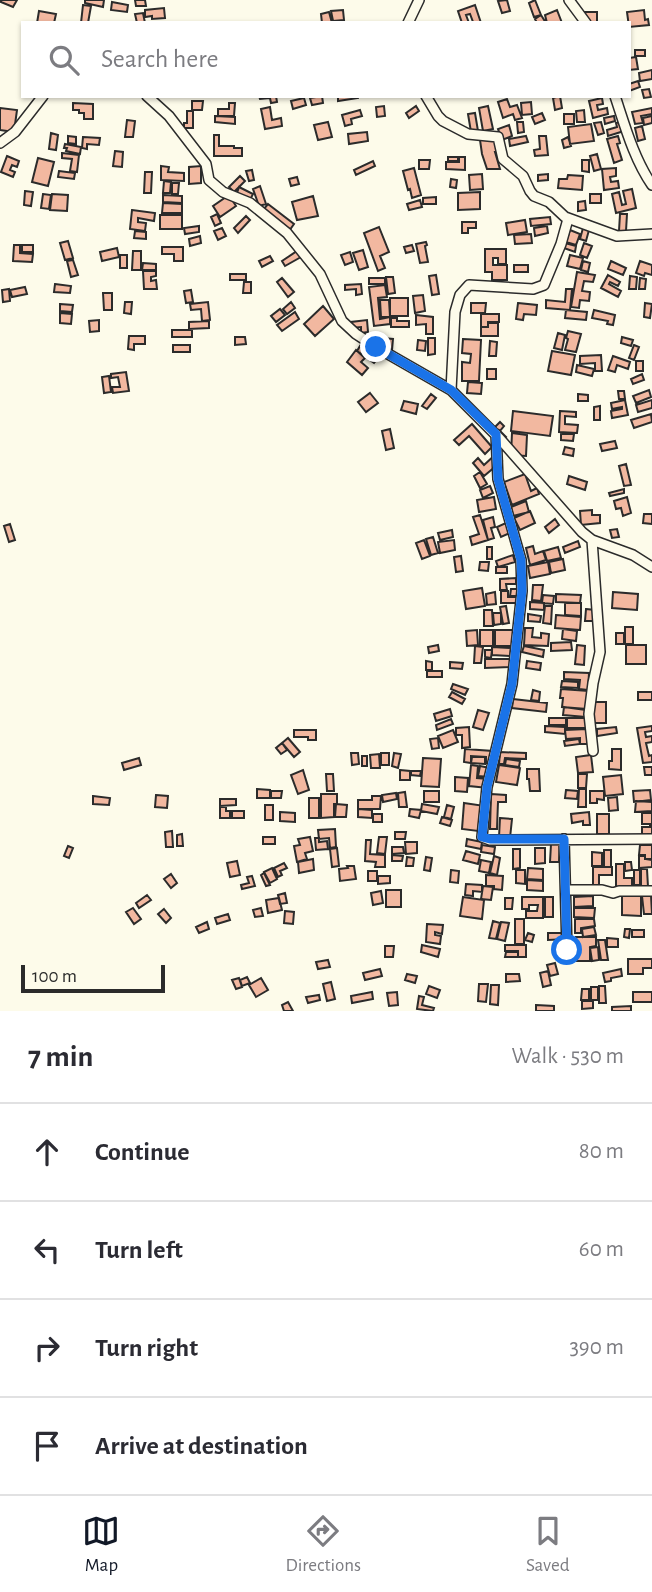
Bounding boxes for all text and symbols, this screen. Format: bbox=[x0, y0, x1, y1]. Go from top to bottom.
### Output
search box bbox=[21, 21, 631, 98]
icon: search bbox=[45, 41, 83, 79]
text: Search here bbox=[101, 46, 219, 72]
route end bbox=[360, 331, 391, 362]
route start bbox=[551, 934, 582, 965]
scale bar bbox=[21, 962, 164, 994]
text: 100 m bbox=[32, 967, 77, 986]
text: 7 min bbox=[28, 1042, 93, 1072]
text: Walk · 530 m bbox=[512, 1045, 624, 1068]
icon: ahead bbox=[28, 1133, 66, 1171]
text: Continue bbox=[95, 1139, 190, 1165]
text: 80 m bbox=[579, 1140, 624, 1163]
icon: left bbox=[28, 1231, 66, 1269]
text: Turn left bbox=[95, 1237, 183, 1263]
text: 60 m bbox=[579, 1238, 624, 1261]
icon: right bbox=[28, 1329, 66, 1367]
text: Turn right bbox=[95, 1335, 198, 1361]
text: 390 m bbox=[569, 1336, 624, 1359]
icon: arrive bbox=[28, 1427, 66, 1465]
text: Arrive at destination bbox=[95, 1433, 308, 1459]
tab: Map bbox=[82, 1512, 120, 1577]
tab: Directions bbox=[285, 1512, 361, 1577]
tab: Saved bbox=[526, 1512, 570, 1577]

